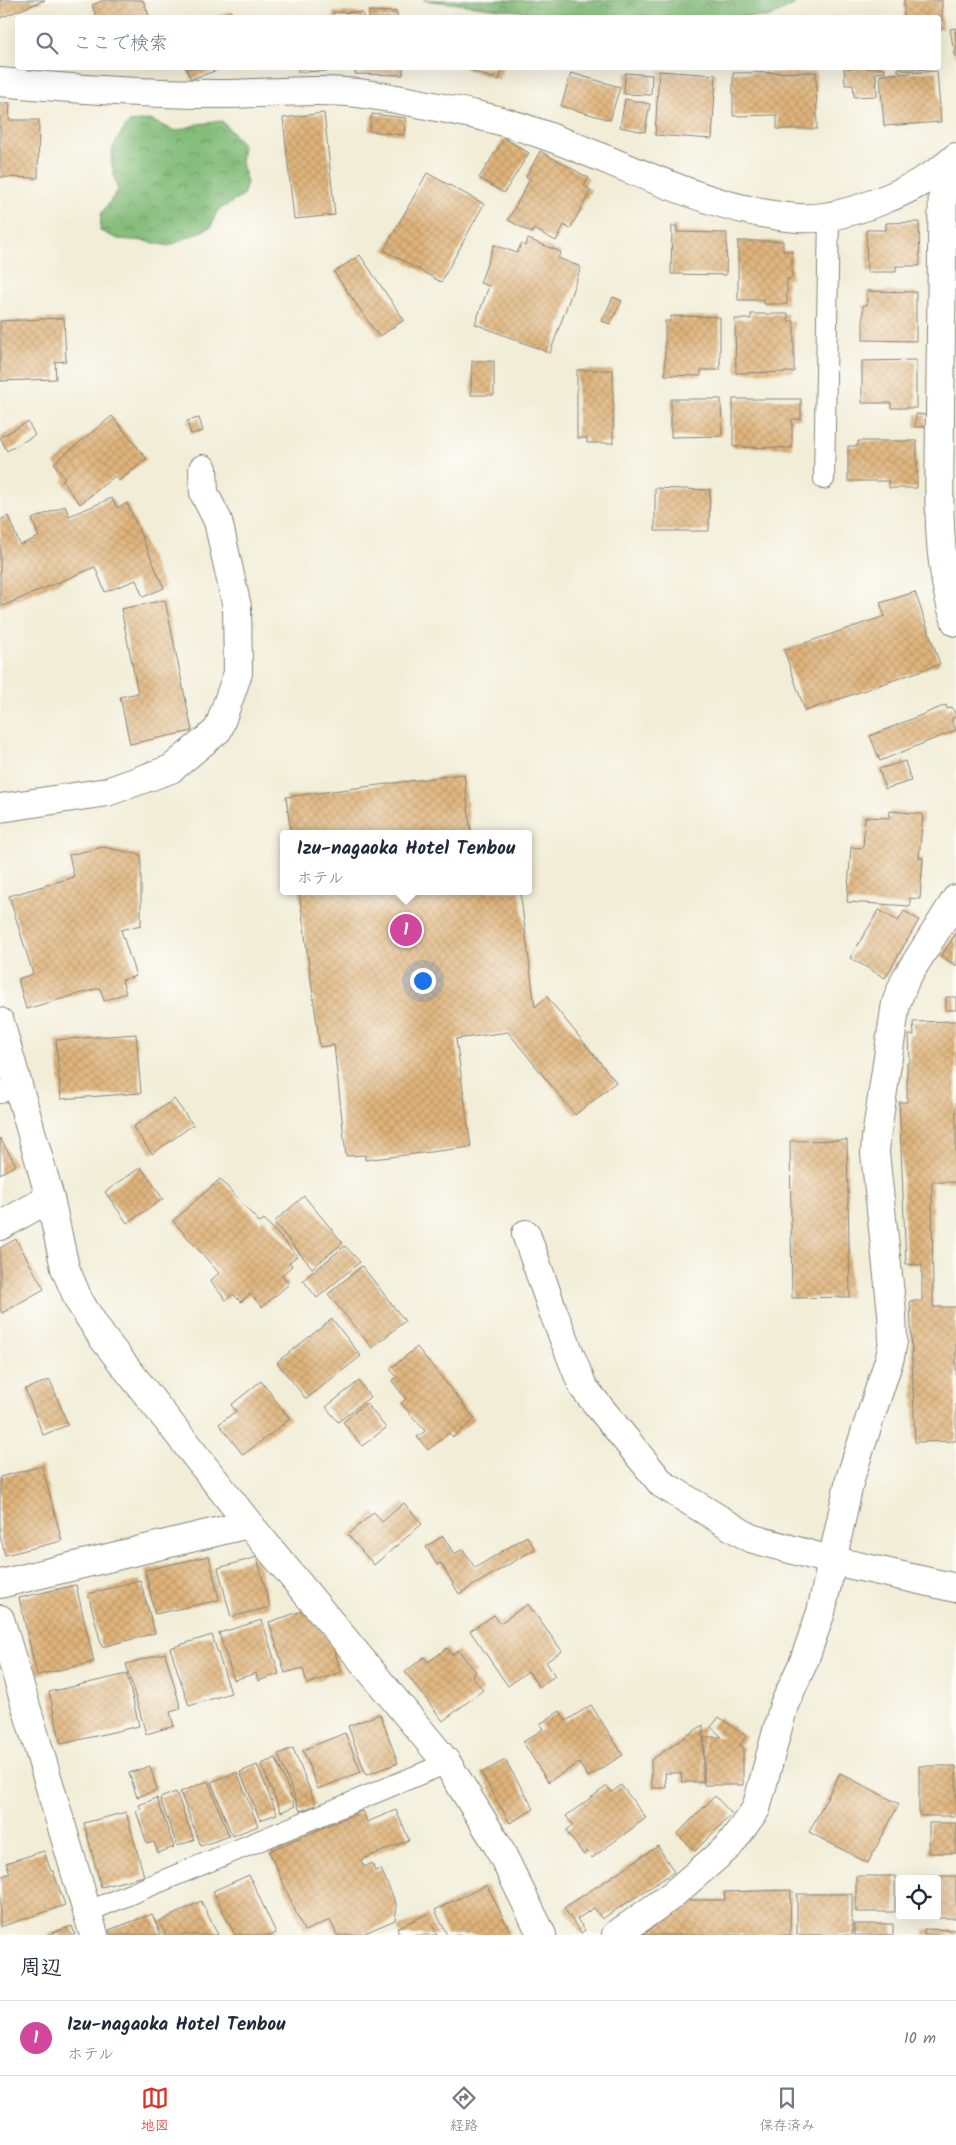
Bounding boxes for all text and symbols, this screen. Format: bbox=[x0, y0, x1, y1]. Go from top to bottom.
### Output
search box bbox=[15, 15, 941, 70]
icon: search bbox=[33, 29, 61, 57]
text: ここで検索 bbox=[73, 29, 168, 59]
popup bbox=[280, 830, 532, 895]
text: Izu-nagaoka Hotel Tenbou bbox=[297, 834, 515, 864]
text: ホテル bbox=[297, 866, 344, 891]
pin: 1 bbox=[390, 911, 422, 949]
your location bbox=[410, 968, 436, 994]
map controls bbox=[896, 1875, 941, 1920]
button: locate bbox=[896, 1875, 941, 1920]
text: 周辺 bbox=[20, 1952, 62, 1985]
text: Izu-nagaoka Hotel Tenbou bbox=[67, 2010, 285, 2040]
text: 1 bbox=[34, 2026, 38, 2051]
text: 10 m bbox=[904, 2026, 936, 2051]
text: ホテル bbox=[67, 2042, 114, 2067]
tab: 地図 bbox=[141, 2084, 169, 2137]
tab: 経路 bbox=[450, 2084, 478, 2137]
tab: 保存済み bbox=[759, 2084, 815, 2137]

